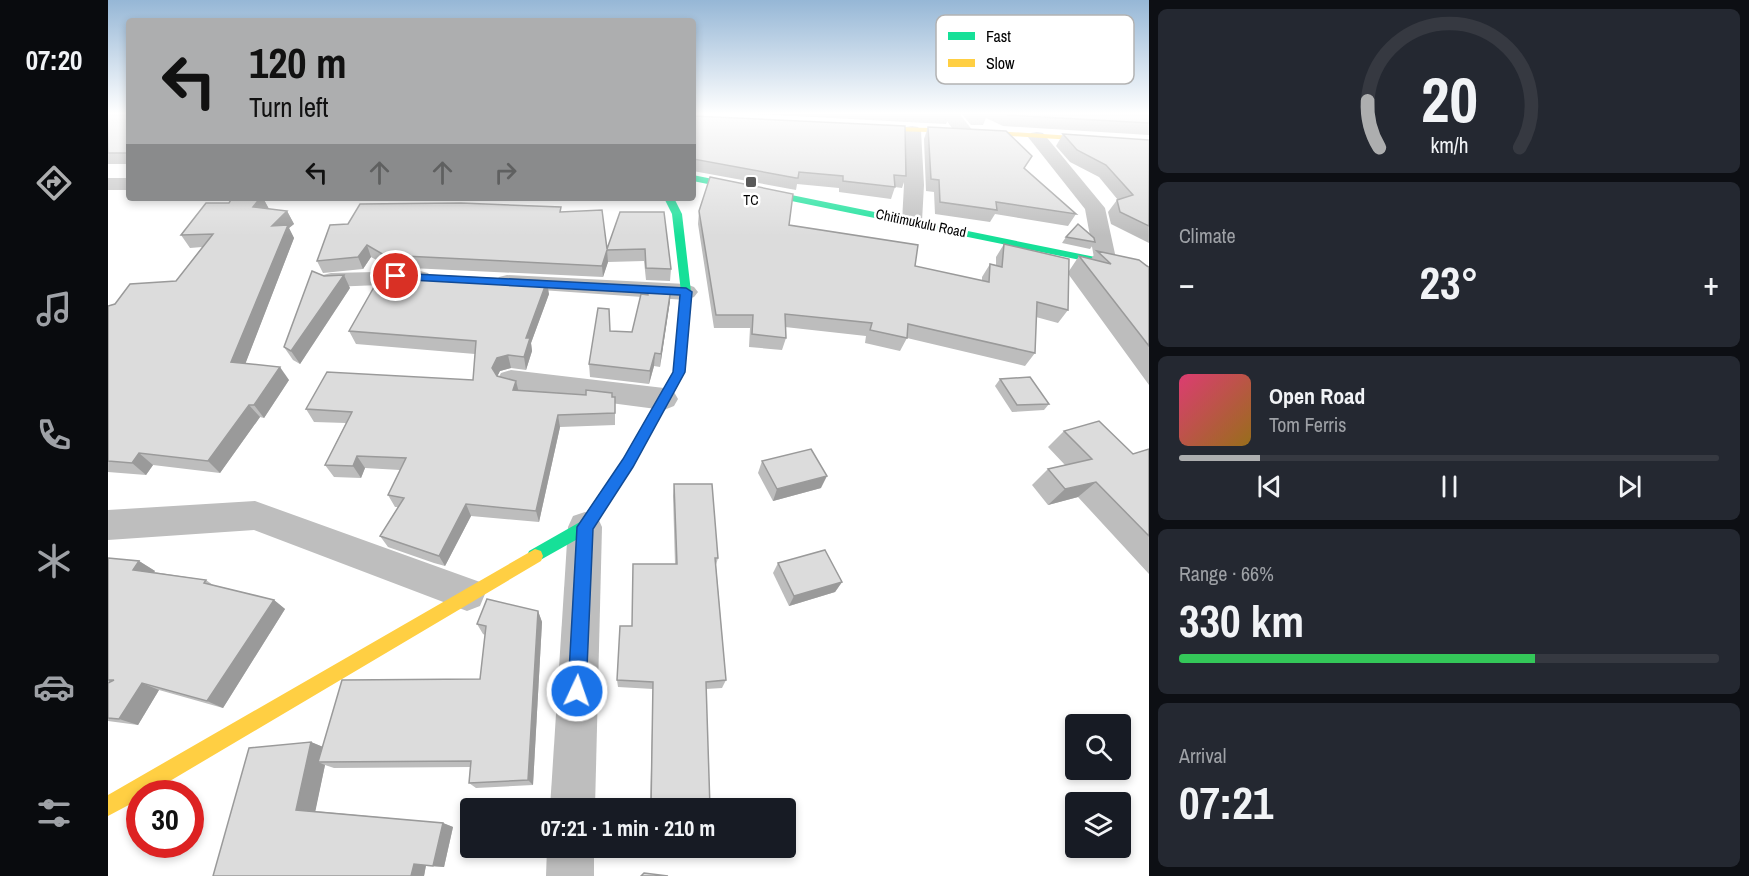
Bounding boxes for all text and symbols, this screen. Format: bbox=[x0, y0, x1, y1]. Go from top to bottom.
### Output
legend bbox=[936, 15, 1134, 84]
text: Fast bbox=[986, 25, 1011, 47]
text: 120 m bbox=[249, 35, 347, 91]
text: 07:20 bbox=[26, 42, 82, 78]
icon: left bbox=[150, 42, 228, 120]
text: Slow bbox=[986, 52, 1015, 74]
text: 20 bbox=[1421, 57, 1477, 141]
text: Turn left bbox=[249, 89, 328, 125]
text: km/h bbox=[1430, 132, 1468, 161]
icon: left bbox=[300, 156, 333, 189]
icon: ahead bbox=[363, 156, 396, 189]
icon: ahead bbox=[426, 156, 459, 189]
icon: right bbox=[489, 156, 522, 189]
icon: directions bbox=[33, 162, 75, 204]
marker: TC bbox=[744, 175, 758, 189]
place label: TC bbox=[743, 191, 759, 209]
street label: Chitimukulu Road bbox=[874, 205, 968, 241]
text: Climate bbox=[1179, 222, 1236, 249]
pin bbox=[370, 250, 421, 301]
text: 23° bbox=[1419, 252, 1479, 313]
icon: arrive bbox=[379, 259, 412, 292]
text: − bbox=[1179, 261, 1195, 305]
text: + bbox=[1703, 261, 1719, 305]
icon: music bbox=[33, 288, 75, 330]
text: Open Road bbox=[1269, 381, 1365, 411]
text: Tom Ferris bbox=[1269, 411, 1347, 438]
icon: phone bbox=[33, 414, 75, 456]
icon: previous bbox=[1253, 470, 1286, 503]
icon: pause bbox=[1433, 470, 1466, 503]
icon: next bbox=[1613, 470, 1646, 503]
icon: climate bbox=[33, 540, 75, 582]
text: Range · 66% bbox=[1179, 560, 1274, 587]
text: 330 km bbox=[1179, 590, 1304, 651]
position arrow bbox=[545, 659, 609, 723]
icon: car bbox=[33, 666, 75, 708]
map controls bbox=[1065, 714, 1131, 858]
button: search bbox=[1065, 714, 1131, 780]
text: Arrival bbox=[1179, 742, 1226, 769]
text: 07:21 bbox=[1179, 772, 1273, 833]
speed limit sign: 30 bbox=[126, 780, 204, 858]
icon: filters bbox=[33, 792, 75, 834]
button: layers bbox=[1065, 792, 1131, 858]
text: 07:21 · 1 min · 210 m bbox=[541, 813, 715, 843]

